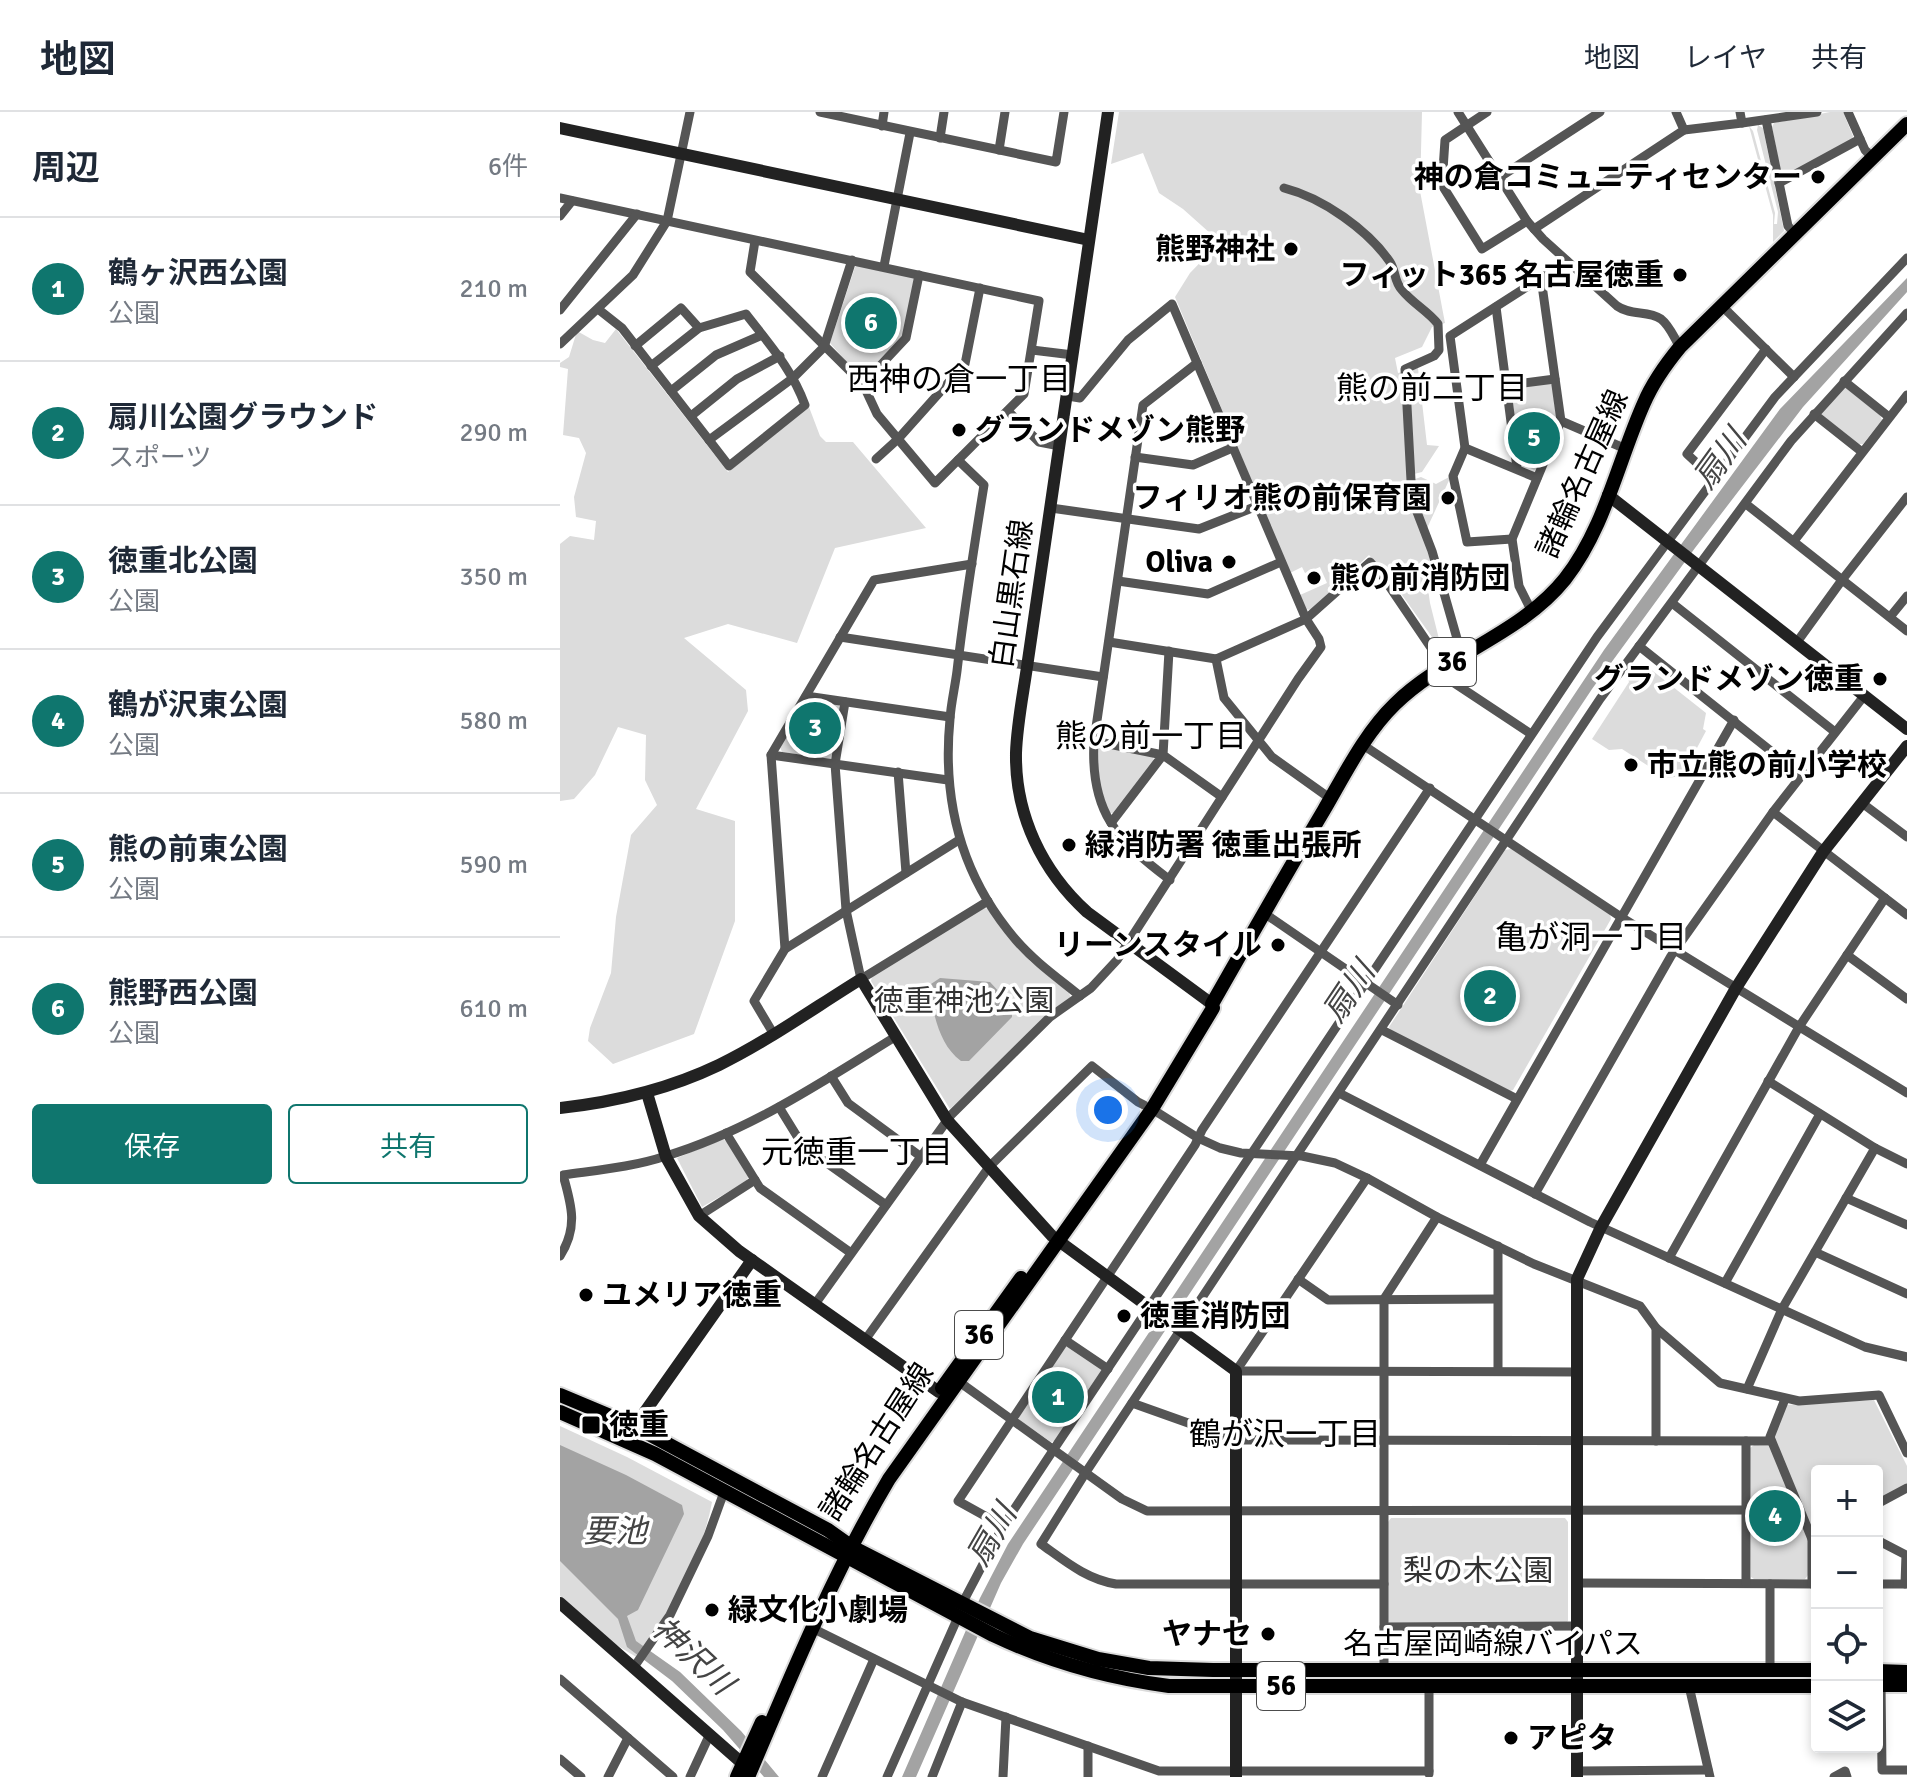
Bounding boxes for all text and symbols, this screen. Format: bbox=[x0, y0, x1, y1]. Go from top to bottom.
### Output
text: 地図 bbox=[40, 36, 116, 83]
text: 地図 bbox=[1584, 41, 1640, 75]
text: レイヤ bbox=[1684, 41, 1767, 75]
text: 共有 bbox=[1811, 41, 1867, 75]
text: 周辺 bbox=[32, 147, 100, 189]
text: 6件 bbox=[488, 151, 528, 183]
place label: 神の倉コミュニティセンター bbox=[1414, 159, 1802, 196]
marker: 神の倉コミュニティセンター bbox=[1809, 168, 1827, 186]
place label: 熊野神社 bbox=[1155, 231, 1275, 268]
marker: 熊野神社 bbox=[1282, 240, 1300, 258]
text: 鶴ヶ沢西公園 bbox=[108, 255, 288, 292]
place label: フィット365 名古屋徳重 bbox=[1339, 257, 1664, 294]
marker: フィット365 名古屋徳重 bbox=[1671, 266, 1689, 284]
text: 1 bbox=[51, 273, 65, 305]
text: 210 m bbox=[459, 273, 528, 305]
pin: 6 bbox=[845, 293, 897, 353]
text: 公園 bbox=[108, 298, 160, 330]
district label: 西神の倉一丁目 bbox=[847, 360, 1071, 399]
district label: 熊の前二丁目 bbox=[1336, 369, 1528, 408]
street label: 諸輪名古屋線 bbox=[1529, 384, 1637, 564]
text: 扇川公園グラウンド bbox=[108, 399, 378, 436]
pin: 5 bbox=[1508, 408, 1560, 468]
place label: グランドメゾン熊野 bbox=[975, 412, 1245, 449]
text: 2 bbox=[51, 417, 65, 449]
text: 290 m bbox=[459, 417, 528, 449]
water label: 扇川 bbox=[1685, 419, 1756, 496]
marker: グランドメゾン熊野 bbox=[950, 421, 968, 439]
text: スポーツ bbox=[108, 442, 211, 474]
place label: フィリオ熊の前保育園 bbox=[1133, 480, 1432, 517]
marker: フィリオ熊の前保育園 bbox=[1439, 489, 1457, 507]
street label: 白山黒石線 bbox=[983, 517, 1041, 671]
text: 徳重北公園 bbox=[108, 543, 258, 580]
place label: Oliva bbox=[1146, 544, 1213, 581]
marker: Oliva bbox=[1220, 553, 1238, 571]
place label: 熊の前消防団 bbox=[1330, 560, 1510, 597]
text: 3 bbox=[51, 561, 65, 593]
text: 350 m bbox=[459, 561, 528, 593]
marker: 熊の前消防団 bbox=[1305, 569, 1323, 587]
text: 公園 bbox=[108, 586, 160, 618]
road number: 36 bbox=[1428, 638, 1476, 686]
place label: グランドメゾン徳重 bbox=[1594, 661, 1864, 698]
marker: グランドメゾン徳重 bbox=[1871, 670, 1889, 688]
text: 鶴が沢東公園 bbox=[108, 687, 288, 724]
pin: 3 bbox=[789, 698, 841, 758]
text: 4 bbox=[51, 705, 65, 737]
text: 580 m bbox=[459, 705, 528, 737]
district label: 熊の前一丁目 bbox=[1055, 717, 1247, 756]
text: 公園 bbox=[108, 730, 160, 762]
place label: 市立熊の前小学校 bbox=[1647, 747, 1887, 784]
marker: 市立熊の前小学校 bbox=[1622, 756, 1640, 774]
place label: 緑消防署 徳重出張所 bbox=[1085, 827, 1362, 864]
text: 熊の前東公園 bbox=[108, 831, 288, 868]
marker: 緑消防署 徳重出張所 bbox=[1060, 836, 1078, 854]
text: 5 bbox=[51, 849, 65, 881]
text: 590 m bbox=[459, 849, 528, 881]
text: 公園 bbox=[108, 874, 160, 906]
district label: 亀が洞一丁目 bbox=[1495, 918, 1687, 957]
place label: リーンスタイル bbox=[1054, 927, 1262, 964]
marker: リーンスタイル bbox=[1269, 936, 1287, 954]
water label: 扇川 bbox=[1315, 952, 1385, 1029]
pin: 2 bbox=[1464, 966, 1516, 1026]
text: 熊野西公園 bbox=[108, 975, 258, 1012]
park label: 徳重神池公園 bbox=[874, 983, 1054, 1020]
text: 6 bbox=[51, 993, 65, 1025]
text: 610 m bbox=[459, 993, 528, 1025]
text: 公園 bbox=[108, 1018, 160, 1050]
your location bbox=[1088, 1090, 1128, 1130]
button: 保存 bbox=[32, 1104, 272, 1184]
button: 共有 bbox=[288, 1104, 528, 1184]
district label: 元徳重一丁目 bbox=[761, 1133, 953, 1172]
place label: ユメリア徳重 bbox=[602, 1277, 782, 1314]
marker: ユメリア徳重 bbox=[577, 1286, 595, 1304]
place label: 徳重消防団 bbox=[1140, 1298, 1290, 1335]
marker: 徳重消防団 bbox=[1115, 1307, 1133, 1325]
road number: 36 bbox=[955, 1311, 1003, 1359]
street label: 諸輪名古屋線 bbox=[812, 1356, 942, 1528]
pin: 1 bbox=[1032, 1367, 1084, 1427]
place label: 徳重 bbox=[609, 1407, 669, 1444]
marker: 徳重 bbox=[580, 1414, 602, 1436]
district label: 鶴が沢一丁目 bbox=[1189, 1415, 1381, 1454]
map controls bbox=[1811, 1465, 1883, 1753]
button: + bbox=[1811, 1465, 1883, 1537]
pin: 4 bbox=[1749, 1486, 1801, 1546]
water label: 扇川 bbox=[959, 1495, 1026, 1572]
water label: 要池 bbox=[583, 1512, 650, 1551]
button: − bbox=[1811, 1537, 1883, 1609]
park label: 梨の木公園 bbox=[1403, 1553, 1553, 1590]
place label: 緑文化小劇場 bbox=[728, 1592, 908, 1629]
marker: 緑文化小劇場 bbox=[703, 1601, 721, 1619]
water label: 神沢川 bbox=[645, 1609, 744, 1705]
button: locate bbox=[1811, 1609, 1883, 1681]
place label: ヤナセ bbox=[1162, 1616, 1252, 1653]
marker: ヤナセ bbox=[1259, 1625, 1277, 1643]
street label: 名古屋岡崎線バイパス bbox=[1343, 1626, 1643, 1663]
road number: 56 bbox=[1257, 1662, 1305, 1710]
button: layers bbox=[1811, 1681, 1883, 1753]
place label: アピタ bbox=[1527, 1720, 1617, 1757]
marker: アピタ bbox=[1502, 1729, 1520, 1747]

